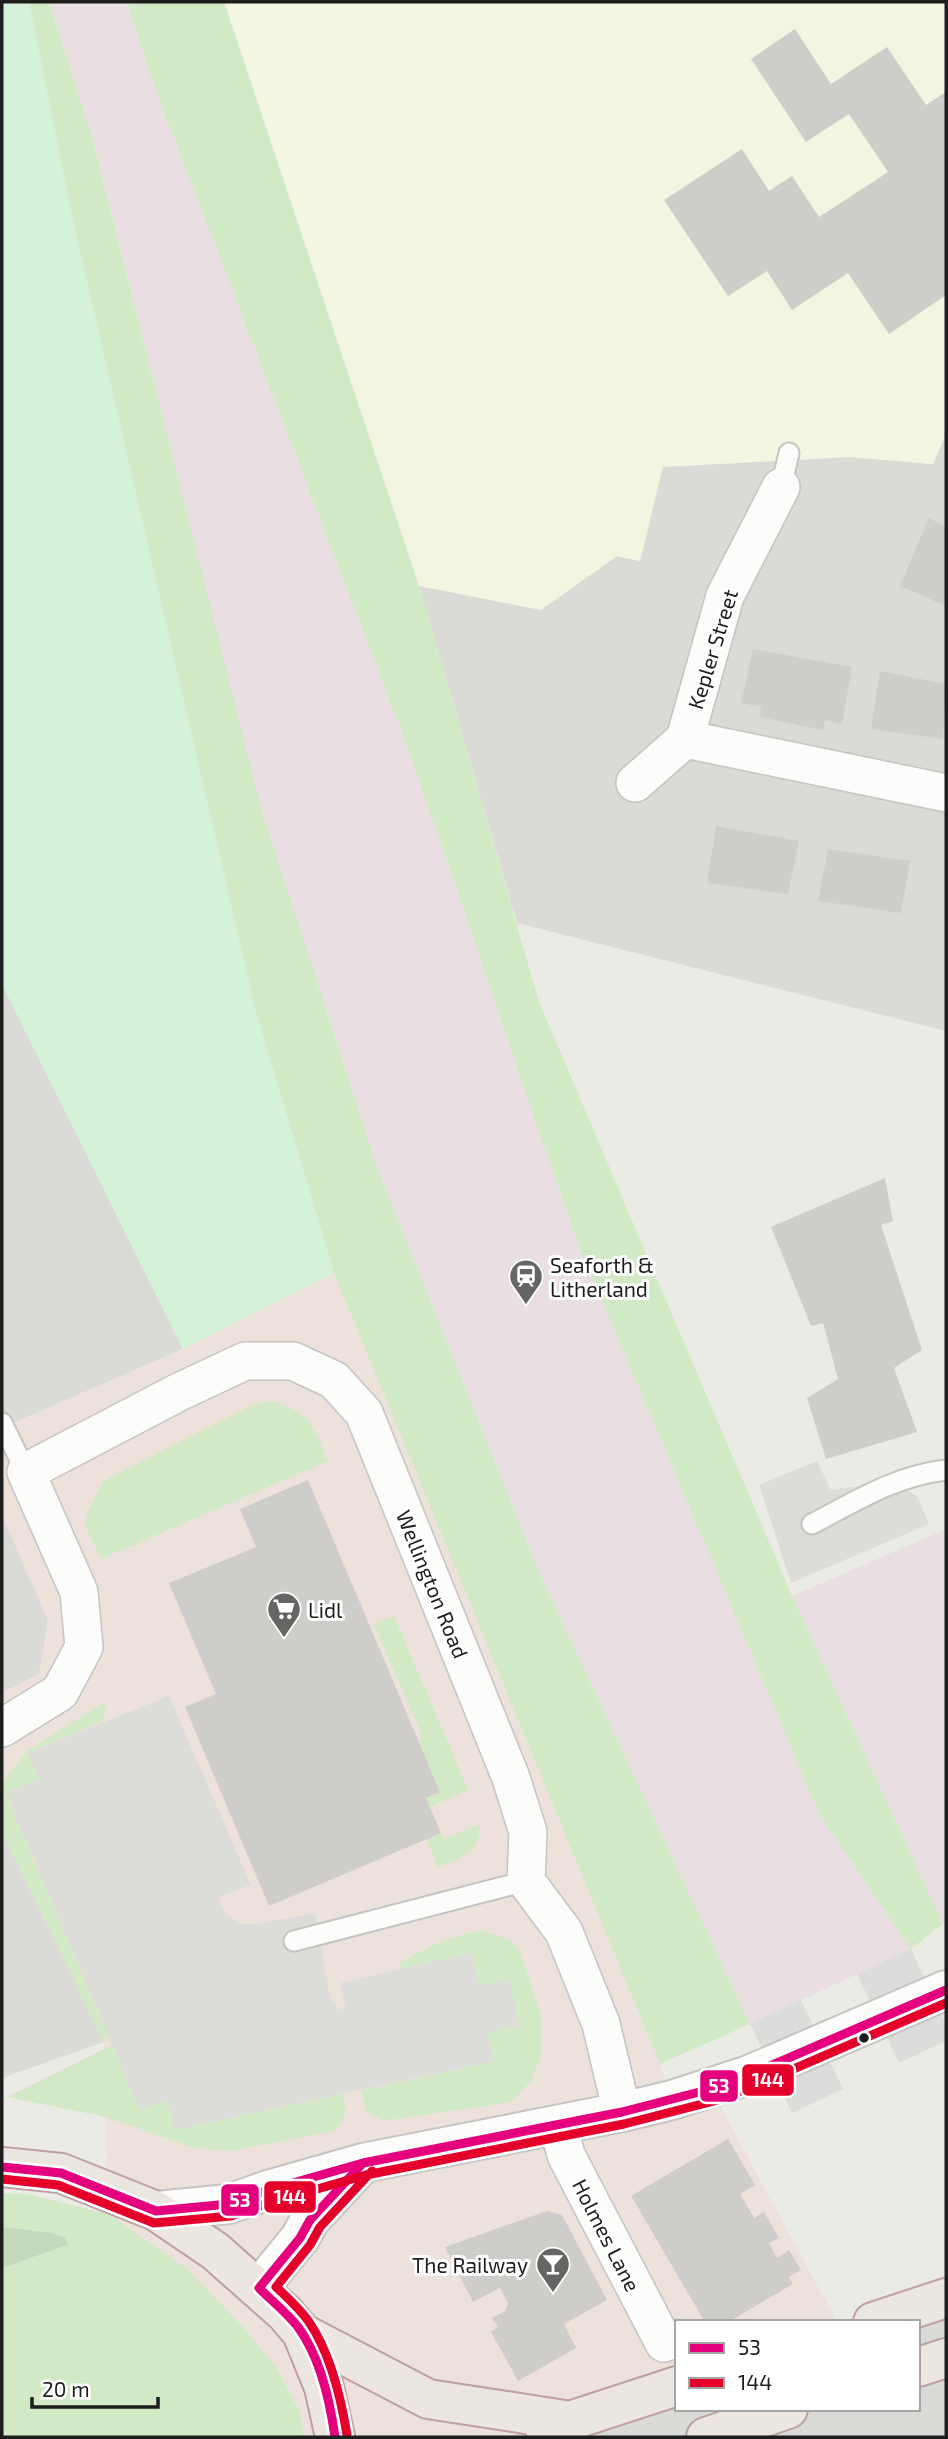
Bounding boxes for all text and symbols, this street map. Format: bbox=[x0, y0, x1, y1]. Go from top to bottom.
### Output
street label: Kepler Street bbox=[682, 586, 742, 712]
place label: Seaforth & Litherland bbox=[550, 1252, 654, 1301]
station icon: Seaforth & Litherland bbox=[507, 1257, 545, 1306]
street label: Wellington Road bbox=[392, 1506, 474, 1662]
supermarket icon: Lidl bbox=[265, 1590, 303, 1639]
place label: Lidl bbox=[308, 1597, 343, 1622]
unlabelled marker bbox=[857, 2031, 871, 2045]
line badge: 144 bbox=[741, 2063, 795, 2097]
text: 144 bbox=[752, 2068, 784, 2091]
line badge: 53 bbox=[699, 2069, 739, 2103]
text: 53 bbox=[708, 2074, 730, 2097]
street label: Holmes Lane bbox=[568, 2175, 646, 2295]
line badge: 144 bbox=[263, 2180, 317, 2214]
line badge: 53 bbox=[220, 2183, 260, 2217]
text: 144 bbox=[274, 2185, 306, 2208]
text: 53 bbox=[229, 2188, 251, 2211]
bar icon: The Railway bbox=[534, 2245, 572, 2294]
place label: The Railway bbox=[412, 2252, 528, 2277]
legend bbox=[675, 2320, 920, 2411]
text: 53 bbox=[738, 2334, 761, 2359]
scale bar bbox=[32, 2366, 158, 2410]
text: 144 bbox=[738, 2369, 772, 2394]
text: 20 m bbox=[42, 2376, 90, 2401]

